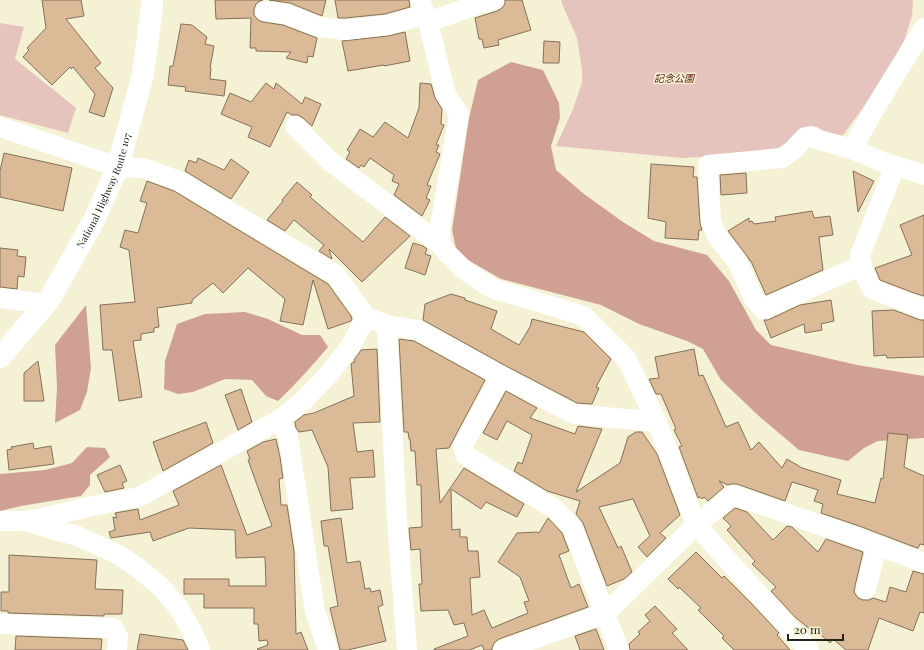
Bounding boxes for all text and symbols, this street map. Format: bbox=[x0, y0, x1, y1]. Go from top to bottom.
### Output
park label: 記念公園 bbox=[654, 71, 696, 85]
street label: National Highway Route 107 bbox=[73, 131, 134, 251]
scale bar bbox=[788, 616, 843, 642]
text: 20 m bbox=[794, 621, 821, 637]

